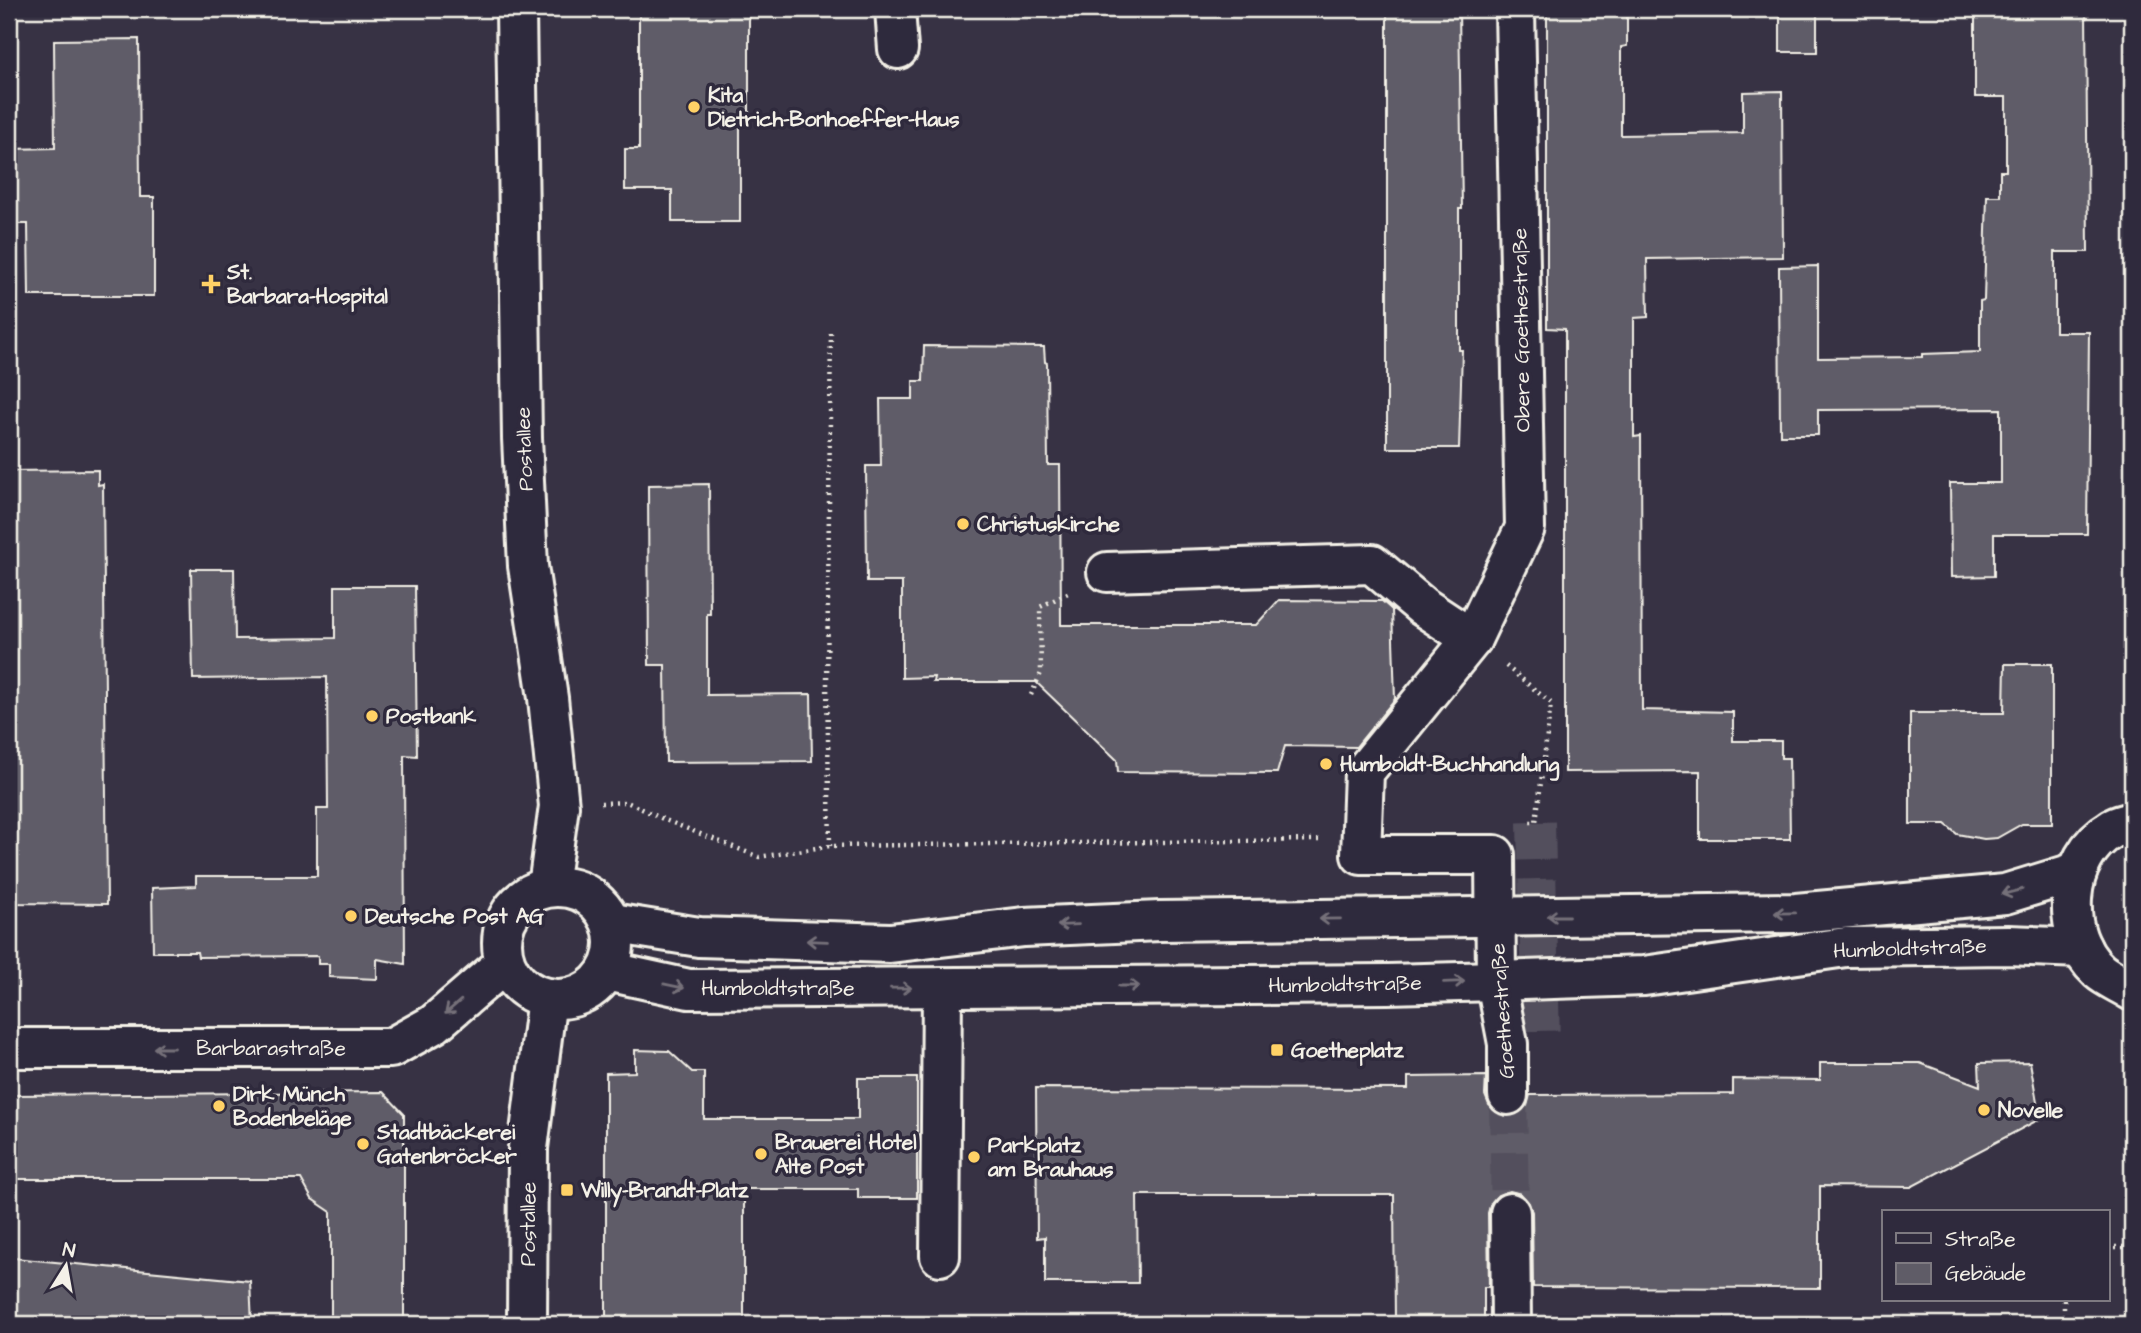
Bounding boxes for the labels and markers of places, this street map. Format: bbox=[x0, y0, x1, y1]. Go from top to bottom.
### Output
place label: Kita Dietrich-Bonhoeffer-Haus bbox=[708, 81, 960, 134]
marker: Kita Dietrich-Bonhoeffer-Haus bbox=[686, 99, 702, 115]
place label: St. Barbara-Hospital bbox=[226, 258, 389, 312]
marker: St. Barbara-Hospital bbox=[201, 274, 221, 294]
place label: Christuskirche bbox=[977, 510, 1121, 539]
marker: Christuskirche bbox=[955, 516, 971, 532]
place label: Postbank bbox=[386, 702, 476, 731]
marker: Postbank bbox=[364, 708, 380, 724]
place label: Humboldt-Buchhandlung bbox=[1340, 750, 1560, 781]
marker: Humboldt-Buchhandlung bbox=[1318, 756, 1334, 772]
place label: Deutsche Post AG bbox=[365, 902, 544, 931]
marker: Deutsche Post AG bbox=[343, 908, 359, 924]
place label: Goetheplatz bbox=[1291, 1036, 1404, 1066]
marker: Goetheplatz bbox=[1269, 1042, 1285, 1058]
place label: Dirk Münch Bodenbeläge bbox=[233, 1080, 352, 1135]
place label: Novelle bbox=[1998, 1096, 2064, 1125]
marker: Dirk Münch Bodenbeläge bbox=[211, 1098, 227, 1114]
marker: Novelle bbox=[1976, 1102, 1992, 1118]
place label: Stadtbäckerei Gatenbröcker bbox=[376, 1118, 517, 1171]
place label: Brauerei Hotel Alte Post bbox=[775, 1128, 917, 1181]
place label: Parkplatz am Brauhaus bbox=[987, 1131, 1114, 1184]
marker: Stadtbäckerei Gatenbröcker bbox=[355, 1136, 371, 1152]
marker: Brauerei Hotel Alte Post bbox=[753, 1146, 769, 1162]
marker: Parkplatz am Brauhaus bbox=[966, 1149, 982, 1165]
place label: Willy-Brandt-Platz bbox=[580, 1176, 749, 1208]
marker: Willy-Brandt-Platz bbox=[559, 1182, 575, 1198]

